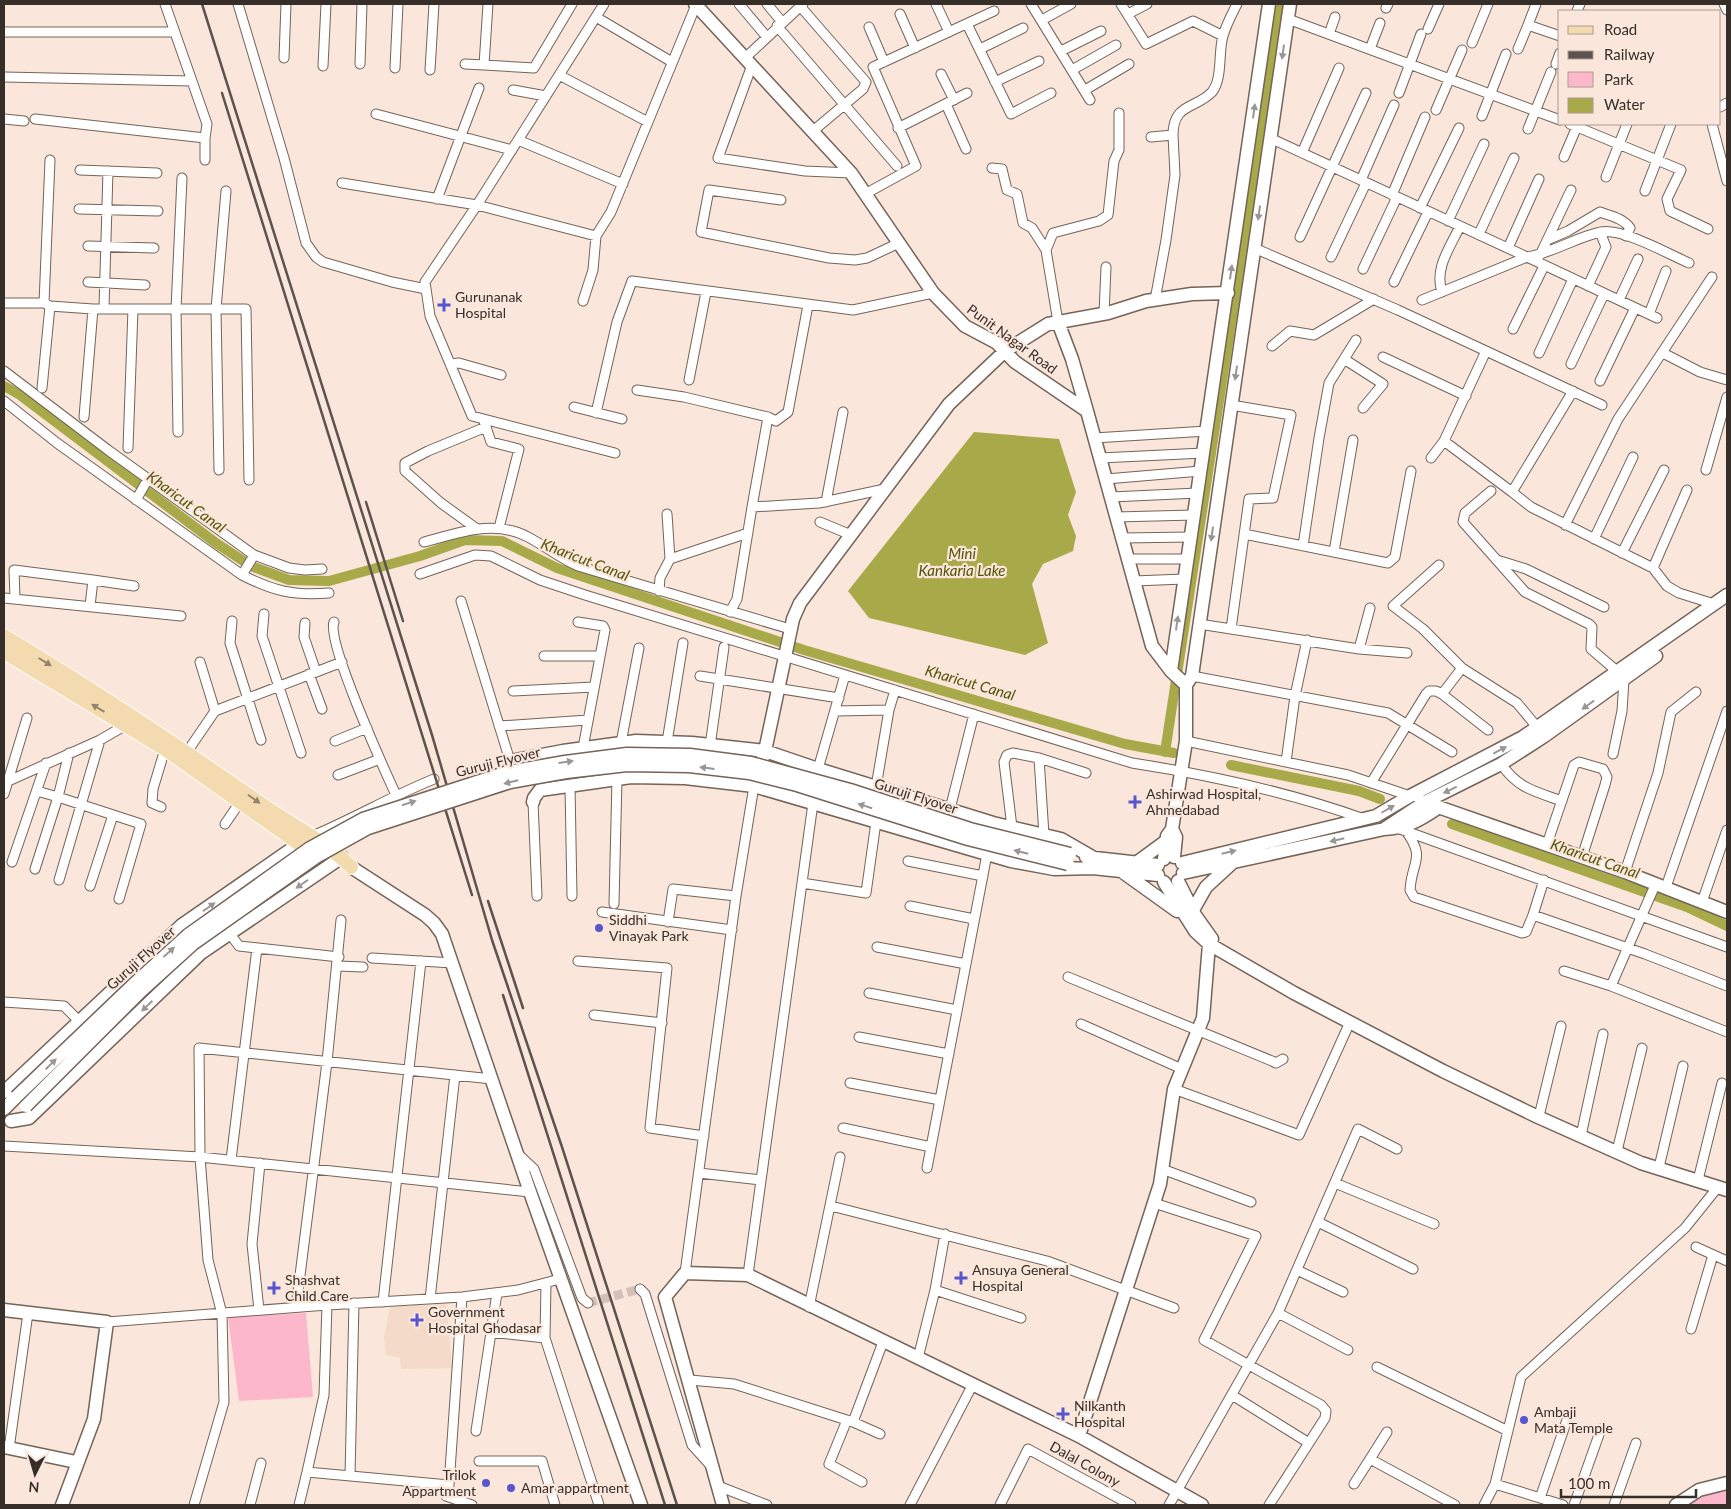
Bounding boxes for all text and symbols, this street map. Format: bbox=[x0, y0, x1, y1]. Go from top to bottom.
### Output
legend bbox=[1558, 10, 1721, 125]
text: Road bbox=[1604, 20, 1637, 38]
one-way arrow bbox=[1279, 44, 1287, 60]
text: Railway bbox=[1604, 45, 1655, 63]
text: Park bbox=[1604, 70, 1634, 88]
text: Water bbox=[1604, 95, 1645, 113]
one-way arrow bbox=[1250, 102, 1258, 118]
one-way arrow bbox=[1255, 205, 1263, 221]
one-way arrow bbox=[1227, 263, 1235, 279]
place label: Gurunanak Hospital bbox=[455, 288, 523, 321]
marker: Gurunanak Hospital bbox=[437, 298, 451, 312]
street label: Punit Nagar Road bbox=[964, 300, 1061, 377]
one-way arrow bbox=[1231, 366, 1239, 382]
water label: Kharicut Canal bbox=[144, 467, 230, 536]
one-way arrow bbox=[1208, 527, 1216, 543]
water label: Kharicut Canal bbox=[539, 534, 633, 584]
water label: Mini Kankaria Lake bbox=[918, 544, 1006, 579]
one-way arrow bbox=[1174, 614, 1182, 630]
one-way arrow bbox=[39, 657, 52, 666]
water label: Kharicut Canal bbox=[923, 661, 1018, 704]
one-way arrow bbox=[1581, 700, 1595, 710]
one-way arrow bbox=[92, 704, 105, 713]
street label: Guruji Flyover bbox=[454, 743, 542, 780]
one-way arrow bbox=[1493, 746, 1507, 754]
one-way arrow bbox=[559, 758, 575, 766]
one-way arrow bbox=[699, 764, 715, 772]
street label: Guruji Flyover bbox=[872, 774, 960, 817]
one-way arrow bbox=[504, 779, 519, 787]
place label: Ashirwad Hospital, Ahmedabad bbox=[1146, 785, 1261, 818]
one-way arrow bbox=[1443, 786, 1457, 794]
one-way arrow bbox=[247, 794, 261, 804]
marker: Ashirwad Hospital, Ahmedabad bbox=[1128, 795, 1142, 809]
one-way arrow bbox=[402, 799, 417, 806]
one-way arrow bbox=[857, 802, 872, 810]
one-way arrow bbox=[1382, 805, 1395, 814]
water label: Kharicut Canal bbox=[1548, 834, 1643, 882]
one-way arrow bbox=[1329, 836, 1344, 844]
one-way arrow bbox=[1013, 848, 1028, 856]
one-way arrow bbox=[1222, 848, 1237, 856]
one-way arrow bbox=[295, 879, 309, 889]
one-way arrow bbox=[202, 902, 215, 912]
place label: Siddhi Vinayak Park bbox=[609, 911, 689, 944]
street label: Guruji Flyover bbox=[103, 922, 178, 993]
marker: Siddhi Vinayak Park bbox=[593, 922, 605, 934]
one-way arrow bbox=[162, 946, 174, 958]
one-way arrow bbox=[141, 1000, 153, 1012]
one-way arrow bbox=[45, 1058, 57, 1070]
place label: Ansuya General Hospital bbox=[972, 1261, 1069, 1294]
place label: Shashvat Child Care bbox=[285, 1271, 349, 1304]
marker: Ansuya General Hospital bbox=[954, 1271, 968, 1285]
marker: Shashvat Child Care bbox=[267, 1281, 281, 1295]
place label: Government Hospital Ghodasar bbox=[428, 1303, 541, 1336]
marker: Government Hospital Ghodasar bbox=[410, 1313, 424, 1327]
place label: Nilkanth Hospital bbox=[1074, 1397, 1126, 1430]
place label: Ambaji Mata Temple bbox=[1534, 1403, 1613, 1436]
marker: Nilkanth Hospital bbox=[1056, 1407, 1070, 1421]
marker: Ambaji Mata Temple bbox=[1518, 1414, 1530, 1426]
street label: Dalal Colony bbox=[1047, 1437, 1124, 1490]
north arrow bbox=[10, 1449, 60, 1499]
place label: Trilok Appartment bbox=[402, 1466, 477, 1499]
scale bar bbox=[1561, 1466, 1696, 1498]
text: 100 m bbox=[1568, 1474, 1610, 1492]
marker: Trilok Appartment bbox=[480, 1477, 492, 1489]
text: N bbox=[28, 1479, 40, 1496]
place label: Amar appartment bbox=[521, 1479, 629, 1496]
marker: Amar appartment bbox=[505, 1482, 517, 1494]

